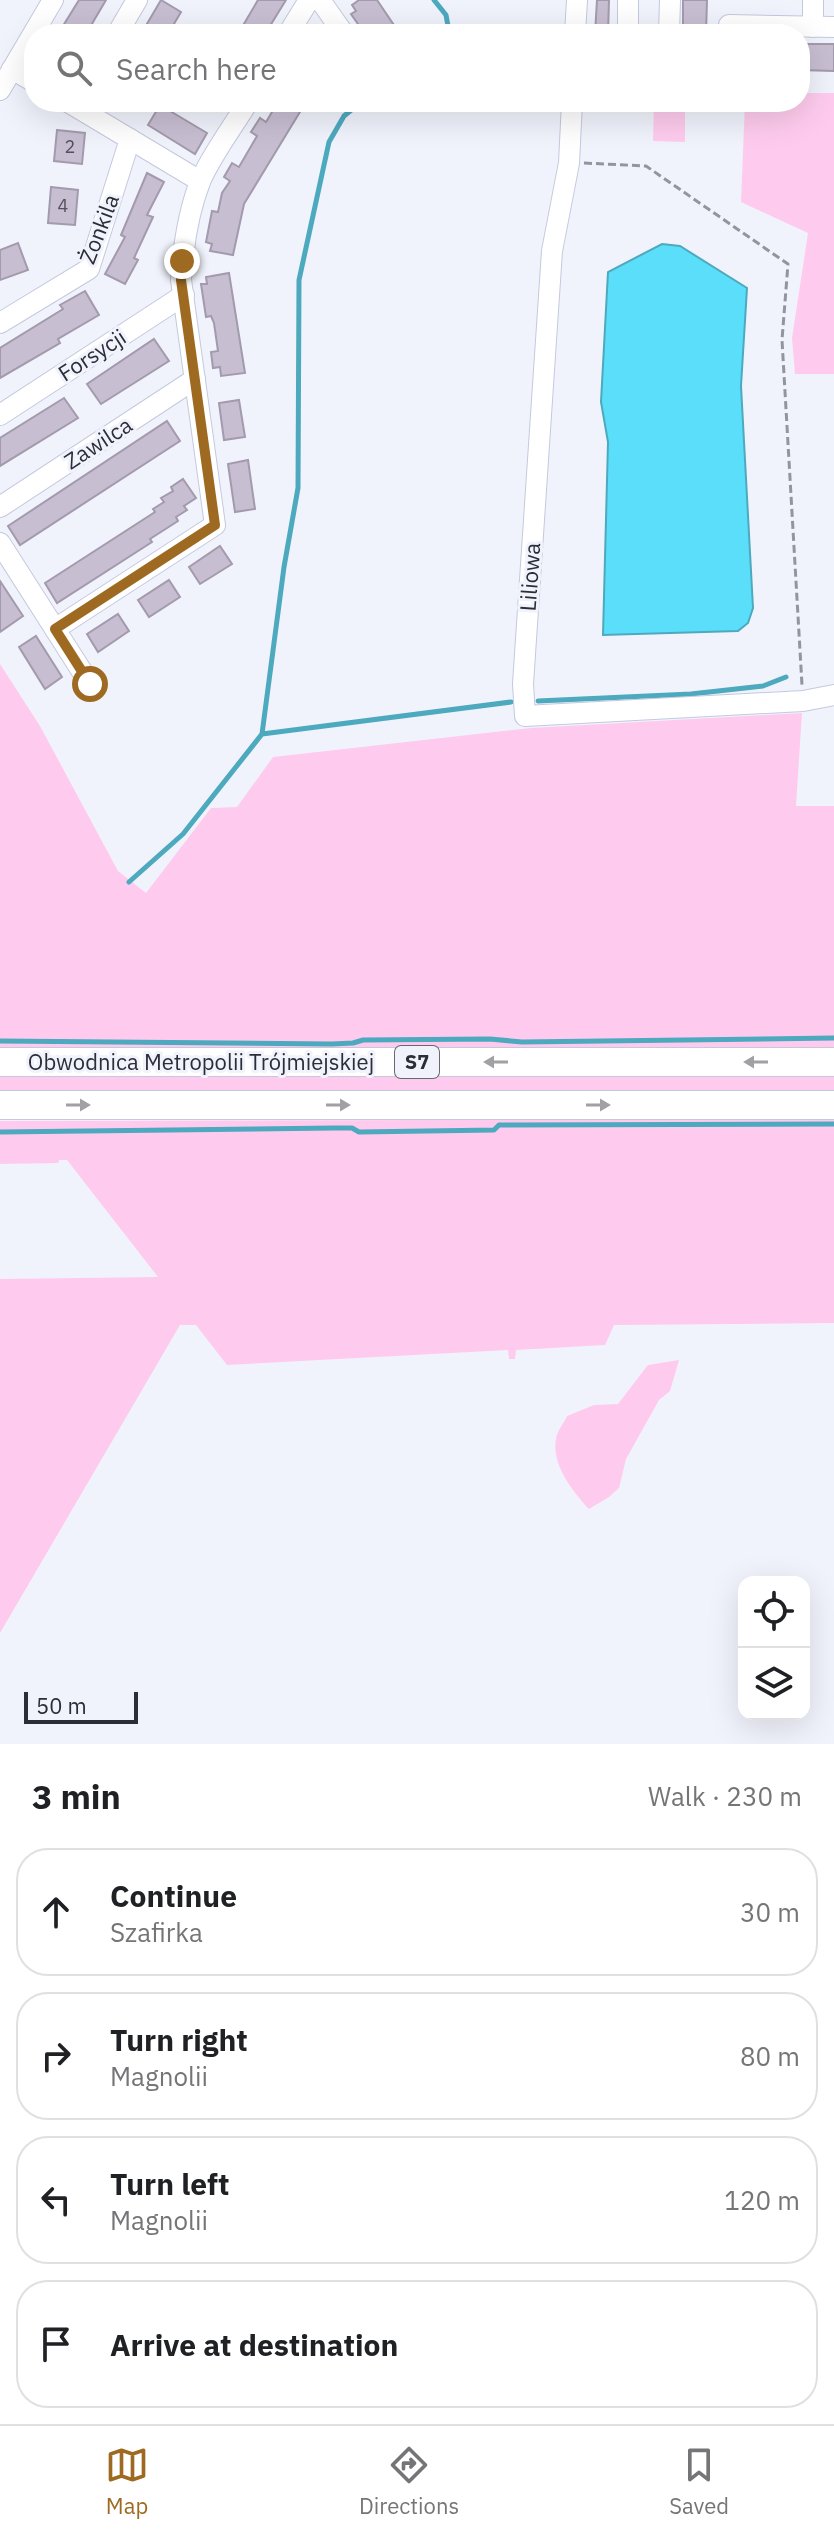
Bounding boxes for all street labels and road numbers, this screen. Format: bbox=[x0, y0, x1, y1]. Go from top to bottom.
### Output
street label: Żonkila bbox=[72, 190, 125, 268]
street label: Forsycji bbox=[52, 322, 131, 387]
street label: Zawilca bbox=[58, 410, 138, 475]
street label: Liliowa bbox=[513, 541, 546, 612]
road number: S7 bbox=[395, 1046, 439, 1078]
street label: Obwodnica Metropolii Trójmiejskiej bbox=[28, 1047, 374, 1076]

